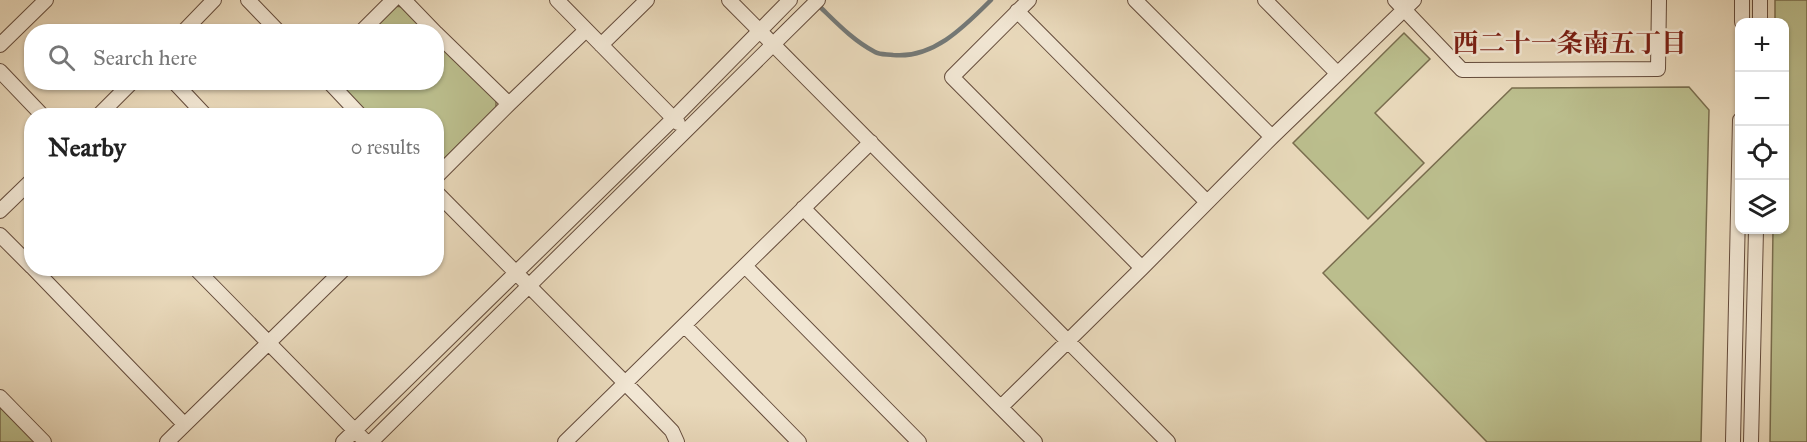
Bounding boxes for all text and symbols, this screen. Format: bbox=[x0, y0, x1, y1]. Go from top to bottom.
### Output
map controls bbox=[1735, 18, 1789, 234]
button: + bbox=[1735, 18, 1789, 72]
search box bbox=[24, 24, 444, 90]
district label: 西二十一条南五丁目 bbox=[1453, 27, 1687, 59]
icon: search bbox=[45, 41, 78, 74]
text: Search here bbox=[93, 44, 197, 71]
button: − bbox=[1735, 72, 1789, 126]
button: locate bbox=[1735, 126, 1789, 180]
text: Nearby bbox=[48, 131, 126, 163]
text: 0 results bbox=[351, 135, 420, 159]
button: layers bbox=[1735, 180, 1789, 234]

